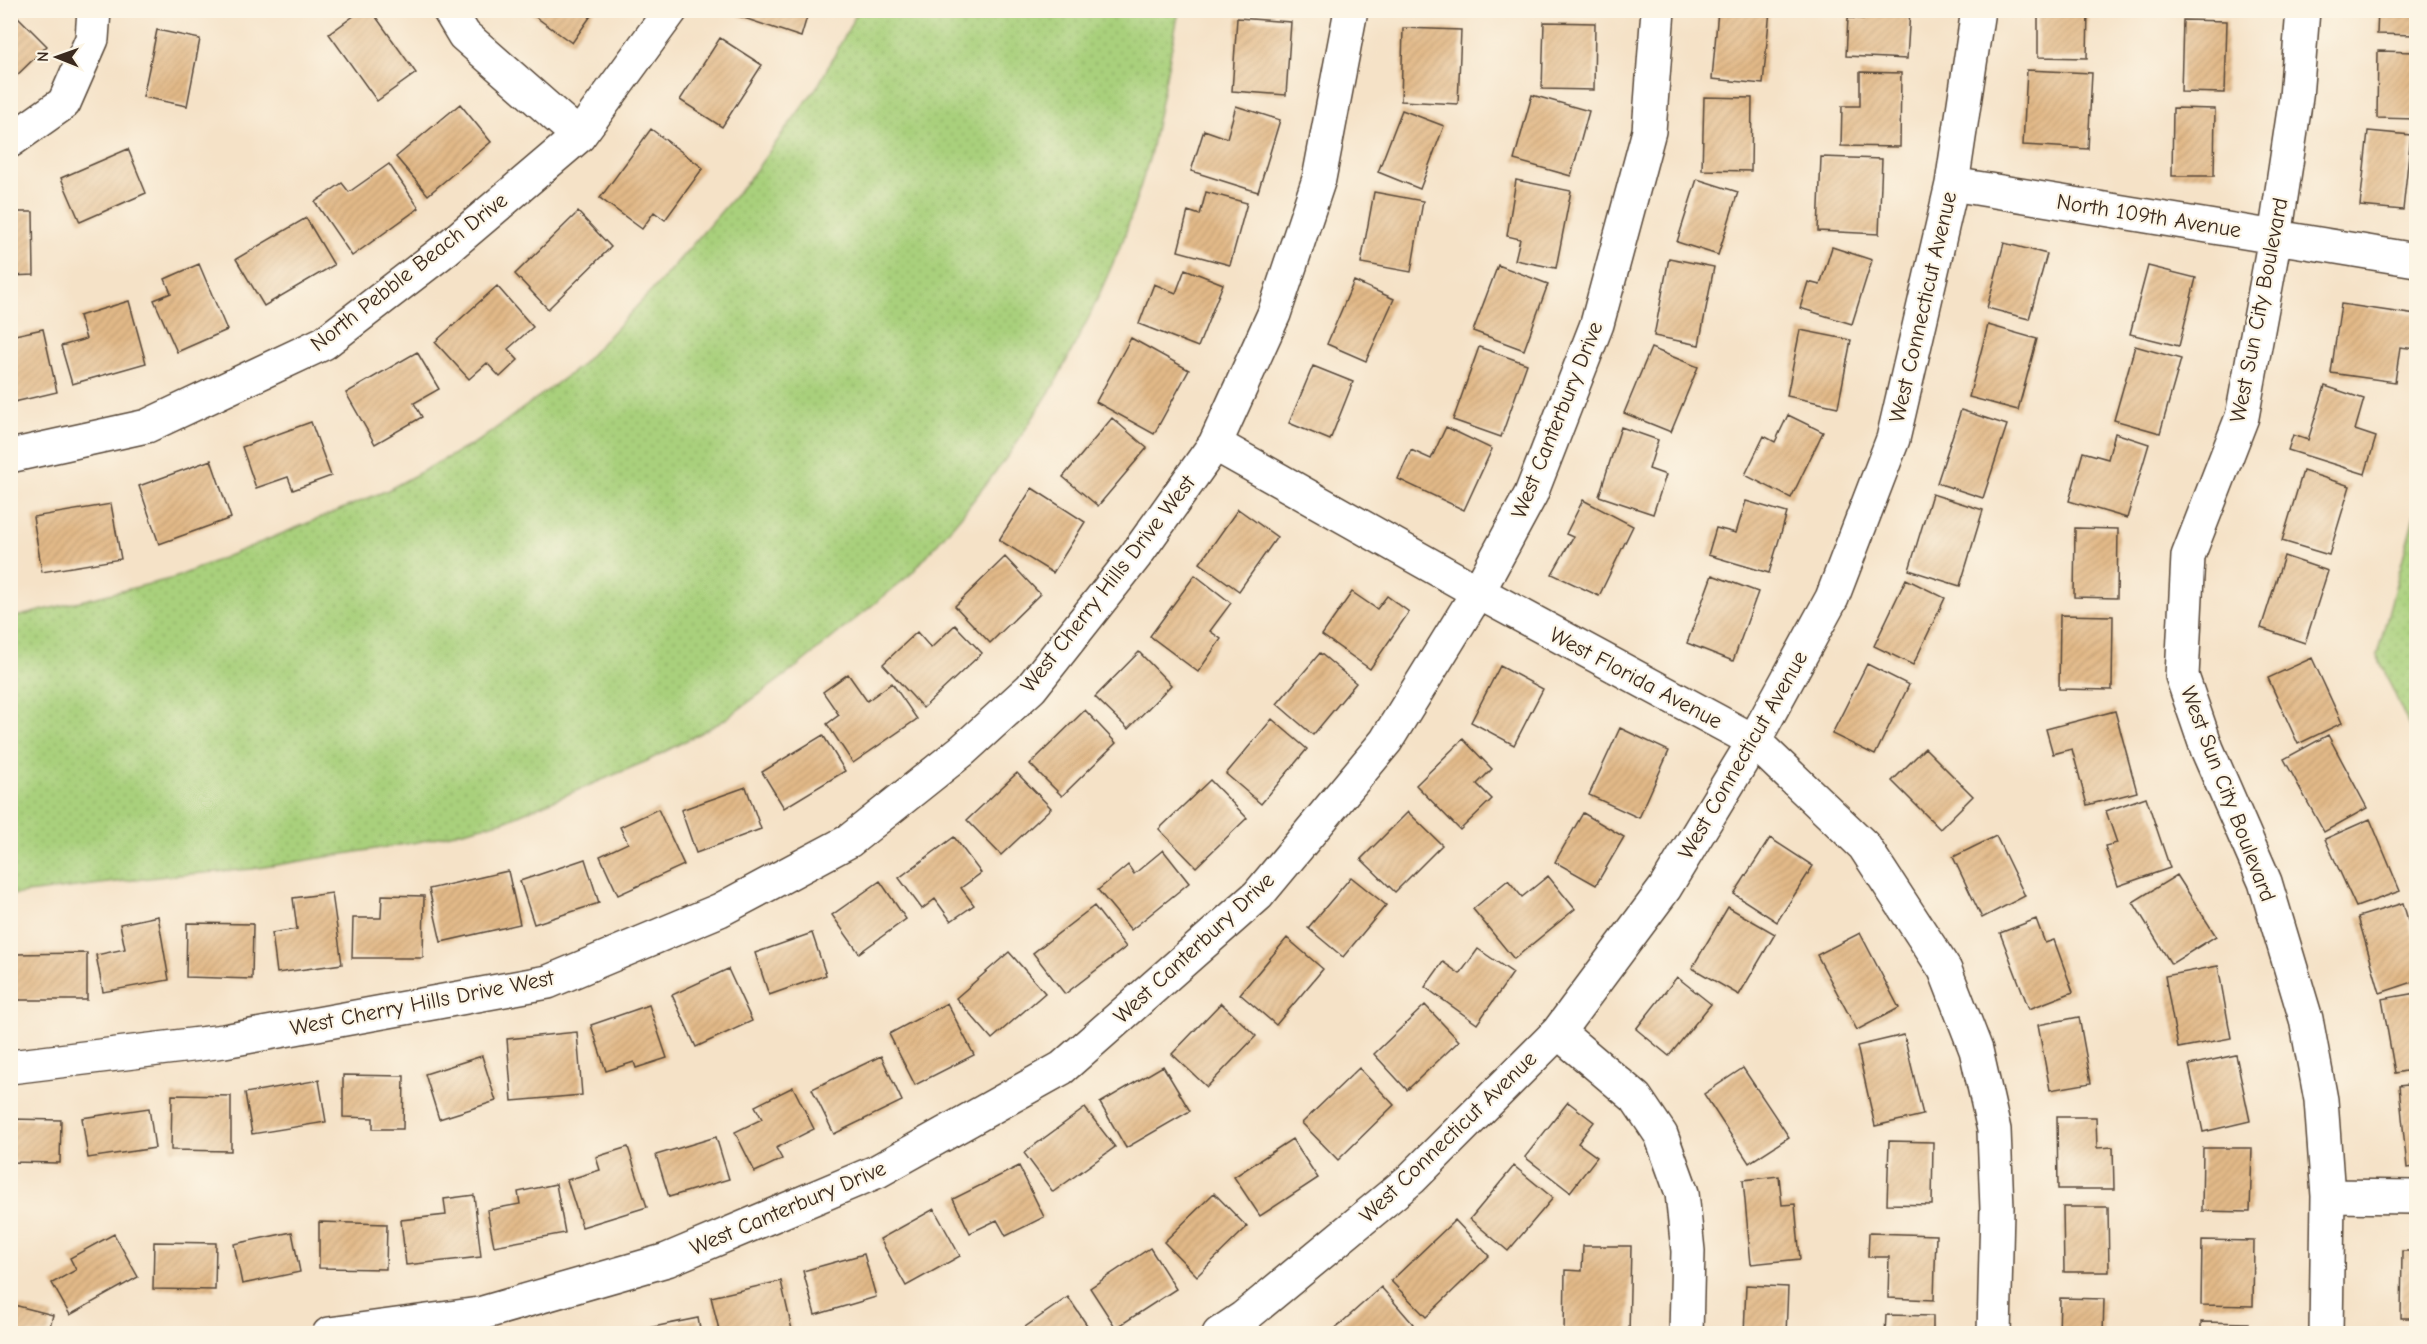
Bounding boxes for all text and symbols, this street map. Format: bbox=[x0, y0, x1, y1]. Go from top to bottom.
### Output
north arrow bbox=[27, 27, 87, 87]
text: N bbox=[34, 51, 52, 62]
street label: North Pebble Beach Drive bbox=[305, 187, 513, 357]
street label: West Connecticut Avenue bbox=[1884, 189, 1962, 425]
street label: North 109th Avenue bbox=[2055, 189, 2243, 243]
street label: West Sun City Boulevard bbox=[2224, 195, 2294, 425]
street label: West Canterbury Drive bbox=[1506, 318, 1608, 522]
street label: West Cherry Hills Drive West bbox=[1015, 470, 1201, 698]
street label: West Florida Avenue bbox=[1545, 622, 1727, 734]
street label: West Connecticut Avenue bbox=[1673, 646, 1813, 864]
street label: West Sun City Boulevard bbox=[2175, 683, 2281, 905]
street label: West Canterbury Drive bbox=[1108, 867, 1280, 1029]
street label: West Cherry Hills Drive West bbox=[288, 965, 557, 1041]
street label: West Connecticut Avenue bbox=[1354, 1046, 1542, 1228]
street label: West Canterbury Drive bbox=[686, 1155, 890, 1261]

